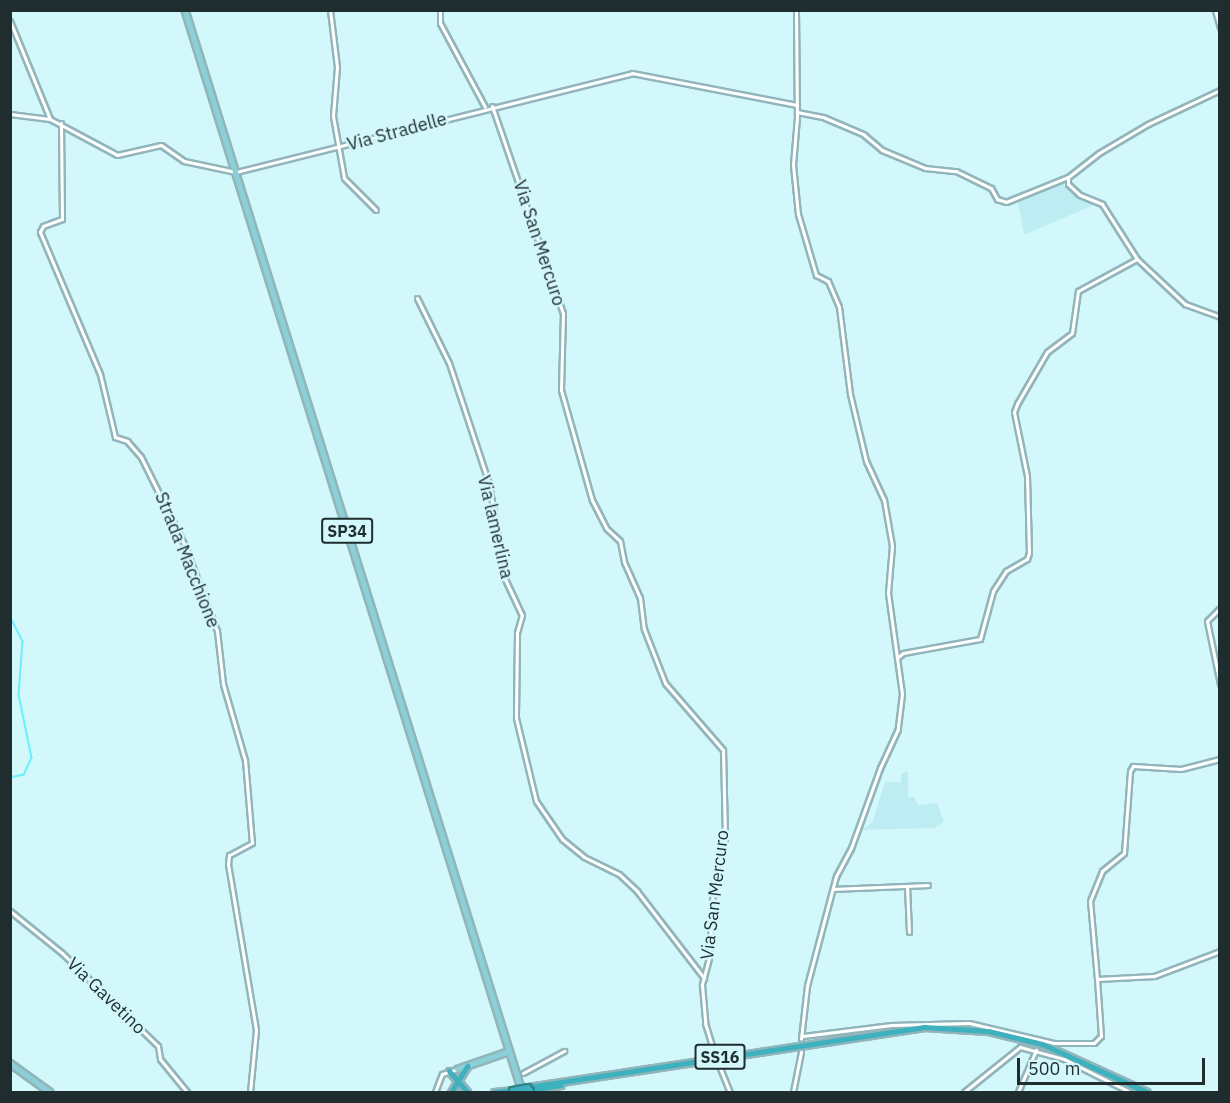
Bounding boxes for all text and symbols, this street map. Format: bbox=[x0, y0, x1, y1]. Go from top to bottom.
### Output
street label: Via Stradelle bbox=[345, 108, 449, 156]
street label: Via San Mercuro bbox=[509, 177, 569, 309]
street label: Via lamerlina bbox=[473, 473, 517, 581]
street label: Strada Macchione bbox=[150, 489, 224, 631]
road number: SP34 bbox=[320, 518, 374, 544]
street label: Via San Mercuro bbox=[696, 829, 734, 961]
street label: Via Gavetino bbox=[62, 953, 150, 1039]
road number: SS16 bbox=[694, 1044, 746, 1070]
scale bar bbox=[1020, 1046, 1208, 1084]
text: 500 m bbox=[1028, 1057, 1080, 1080]

